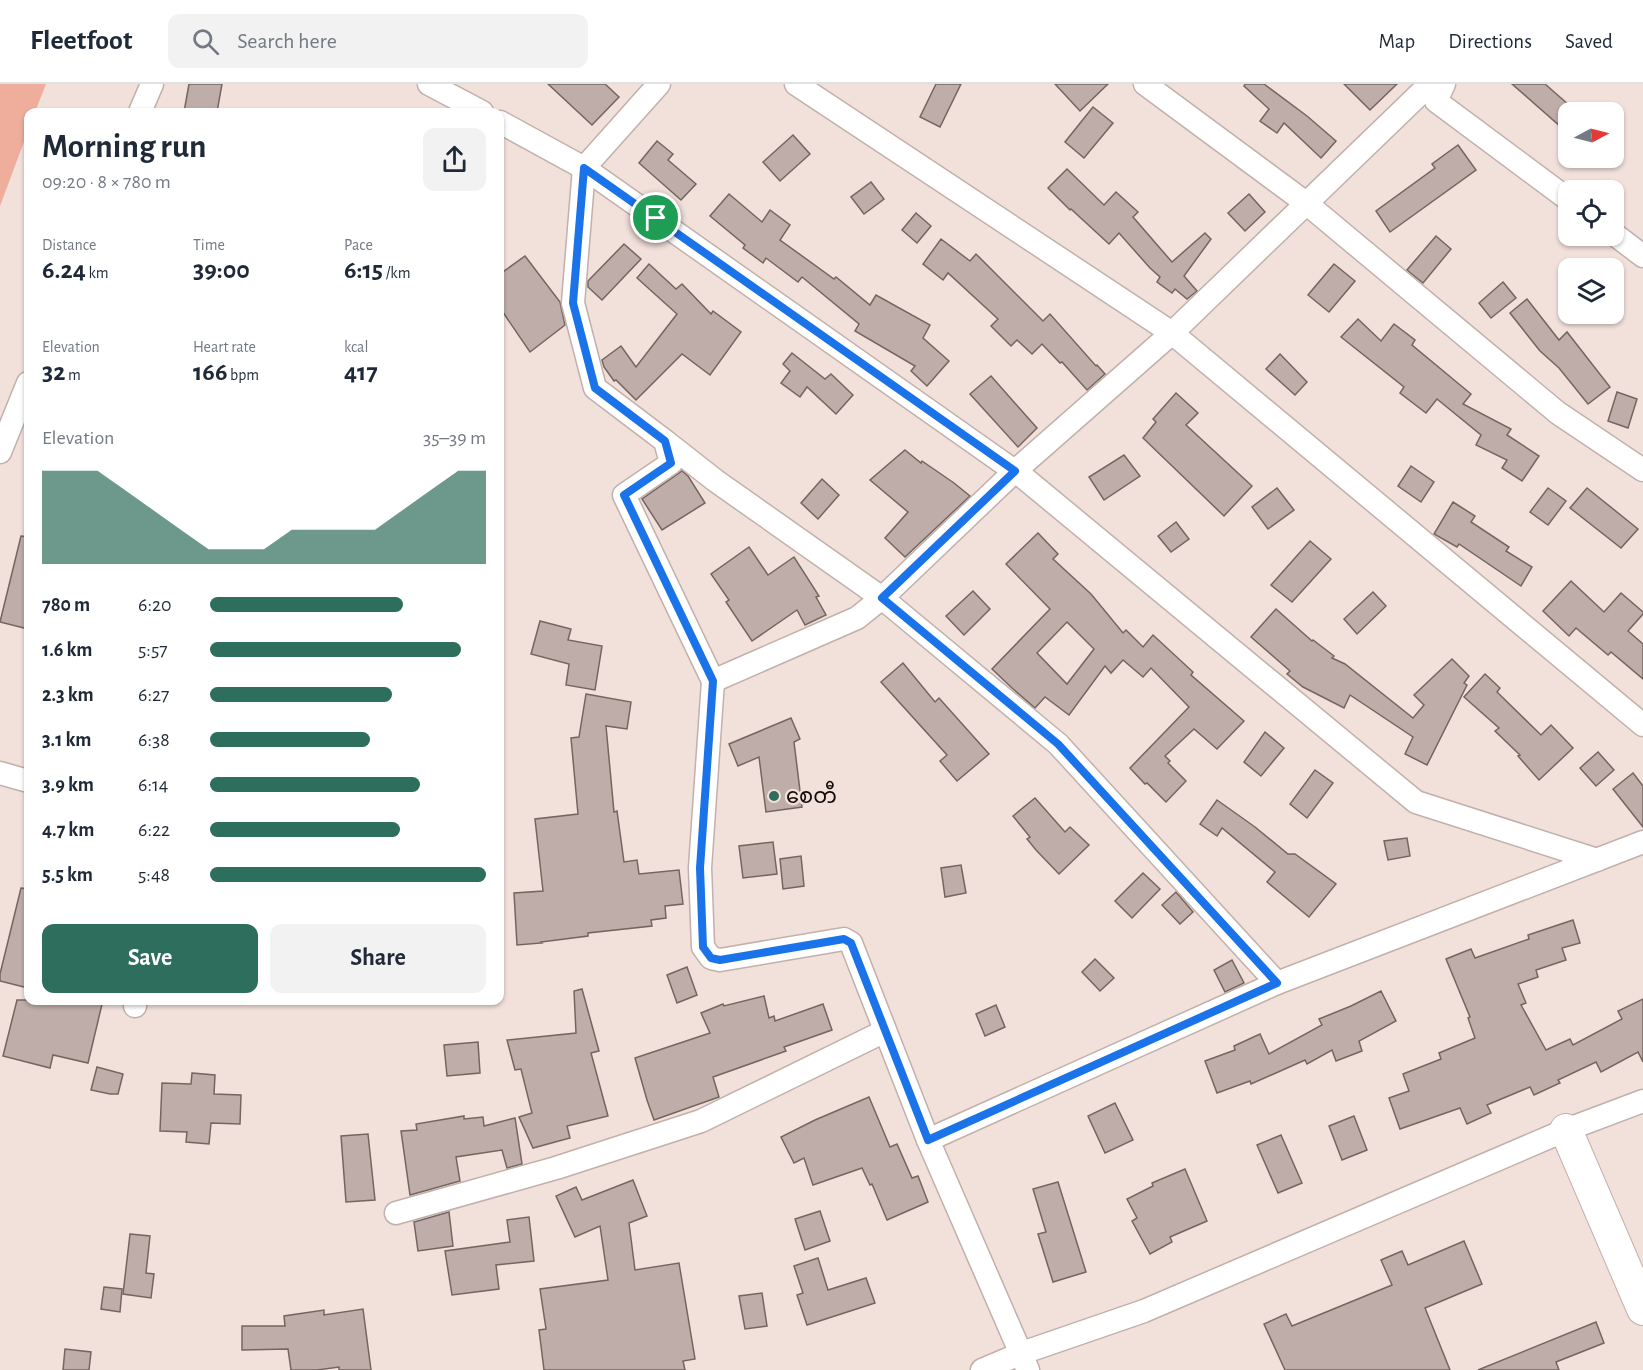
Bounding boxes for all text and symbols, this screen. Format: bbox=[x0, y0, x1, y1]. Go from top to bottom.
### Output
search box bbox=[168, 14, 588, 68]
icon: search bbox=[189, 25, 222, 58]
text: Fleetfoot bbox=[30, 27, 132, 55]
text: Search here bbox=[237, 30, 337, 52]
text: Map bbox=[1379, 31, 1415, 52]
text: Directions bbox=[1448, 31, 1532, 52]
text: Saved bbox=[1565, 31, 1613, 52]
north arrow bbox=[1558, 102, 1624, 168]
map controls bbox=[1558, 102, 1624, 324]
button: share bbox=[423, 128, 486, 191]
text: Morning run bbox=[42, 131, 206, 164]
text: 09:20 · 8 × 780 m bbox=[42, 172, 171, 192]
button: locate bbox=[1558, 180, 1624, 246]
pin bbox=[630, 192, 681, 243]
icon: arrive bbox=[639, 201, 672, 234]
text: Distance bbox=[42, 237, 96, 253]
text: Time bbox=[193, 237, 225, 253]
text: Pace bbox=[344, 237, 373, 253]
text: 6.24 bbox=[42, 257, 86, 283]
text: 39:00 bbox=[193, 257, 250, 283]
text: 6:15 bbox=[344, 257, 383, 283]
button: layers bbox=[1558, 258, 1624, 324]
text: km bbox=[86, 265, 109, 281]
text: /km bbox=[383, 265, 410, 281]
text: Elevation bbox=[42, 339, 100, 355]
text: Heart rate bbox=[193, 339, 256, 355]
text: kcal bbox=[344, 339, 368, 355]
text: 32 bbox=[42, 359, 65, 385]
text: 166 bbox=[193, 359, 227, 385]
text: 417 bbox=[344, 359, 378, 385]
text: m bbox=[65, 367, 81, 383]
text: bpm bbox=[227, 367, 259, 383]
text: Elevation bbox=[42, 428, 114, 448]
text: 35–39 m bbox=[423, 428, 486, 448]
text: 780 m bbox=[42, 595, 90, 615]
text: 6:20 bbox=[138, 595, 172, 615]
text: 1.6 km bbox=[42, 640, 93, 660]
text: 5:57 bbox=[138, 640, 168, 660]
text: 2.3 km bbox=[42, 685, 94, 705]
text: 6:27 bbox=[138, 685, 169, 705]
text: 3.1 km bbox=[42, 730, 91, 750]
text: 6:38 bbox=[138, 730, 170, 750]
text: 3.9 km bbox=[42, 775, 94, 795]
text: 6:14 bbox=[138, 775, 168, 795]
place label: စေတီ bbox=[786, 780, 837, 807]
marker: စေတီ bbox=[767, 789, 781, 803]
text: 4.7 km bbox=[42, 820, 94, 840]
text: 6:22 bbox=[138, 820, 170, 840]
text: 5.5 km bbox=[42, 865, 93, 885]
text: 5:48 bbox=[138, 865, 170, 885]
button: Save bbox=[42, 924, 258, 993]
button: Share bbox=[270, 924, 486, 993]

